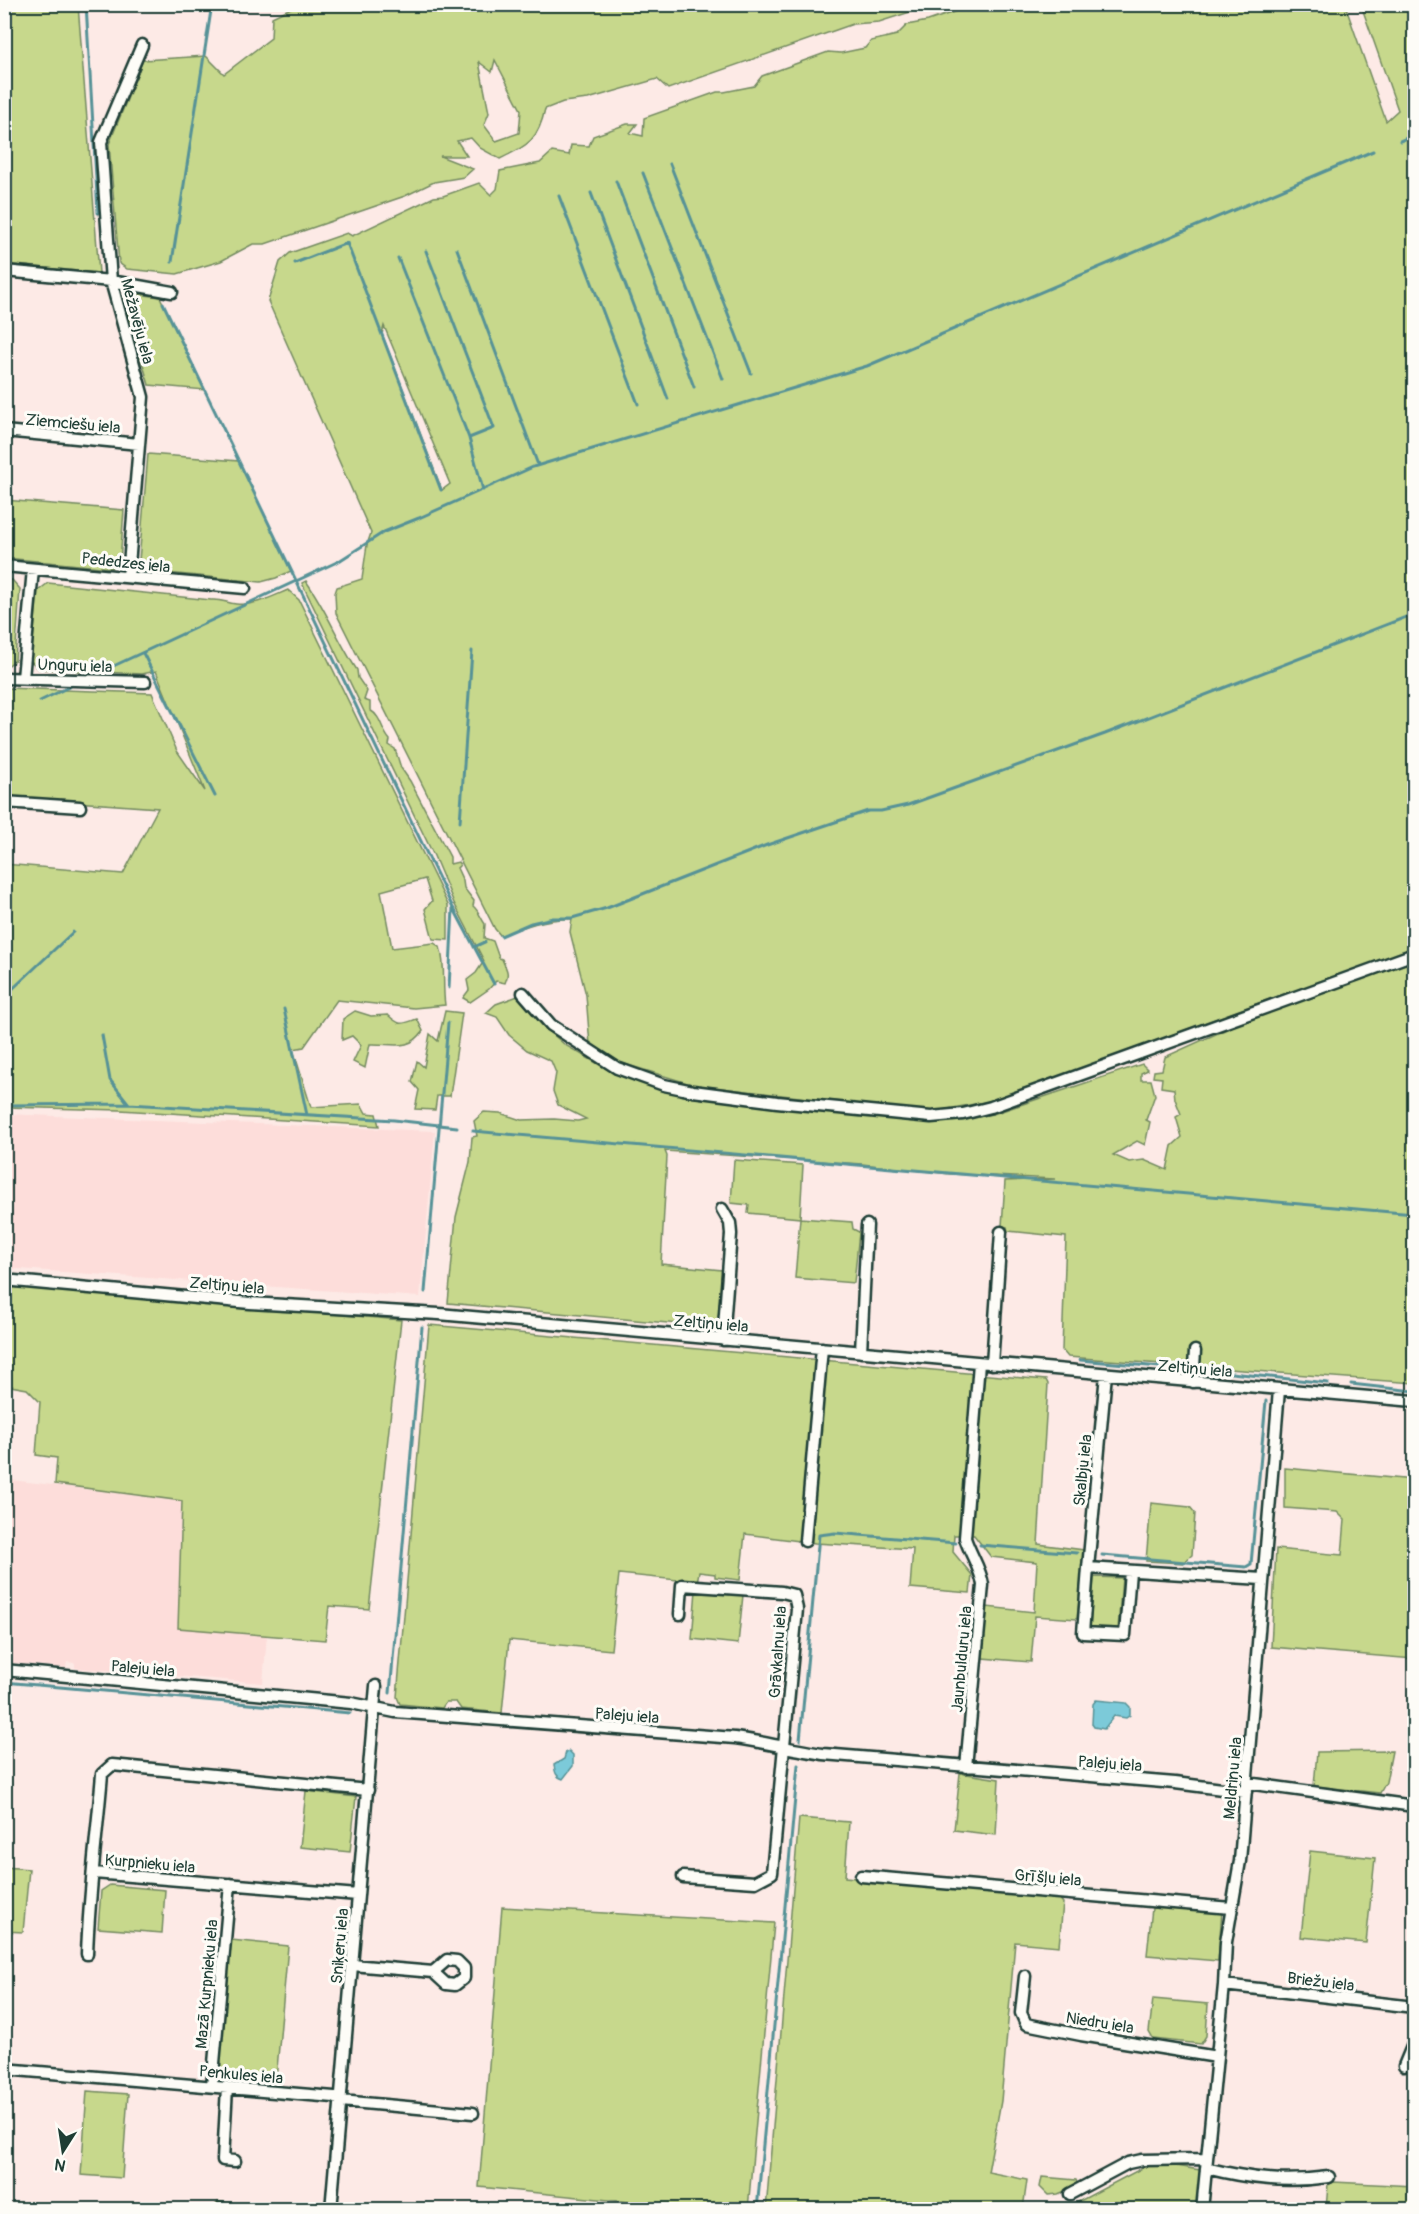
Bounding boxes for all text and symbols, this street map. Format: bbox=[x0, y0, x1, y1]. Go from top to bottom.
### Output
street label: Mežavēju iela bbox=[116, 276, 158, 366]
street label: Ziemciešu iela bbox=[25, 410, 121, 438]
street label: Pededzes iela bbox=[80, 548, 171, 578]
street label: Unguru iela bbox=[37, 655, 113, 677]
street label: Zeltiņu iela bbox=[189, 1273, 265, 1299]
street label: Zeltiņu iela bbox=[673, 1311, 749, 1337]
street label: Zeltiņu iela bbox=[1157, 1356, 1233, 1382]
street label: Skalbju iela bbox=[1069, 1433, 1097, 1507]
street label: Grāvkalnu iela bbox=[765, 1605, 791, 1699]
street label: Jaunbulduru iela bbox=[947, 1605, 977, 1713]
street label: Paleju iela bbox=[110, 1656, 176, 1682]
street label: Paleju iela bbox=[594, 1704, 660, 1728]
street label: Meldriņu iela bbox=[1219, 1736, 1247, 1820]
street label: Paleju iela bbox=[1077, 1752, 1143, 1776]
street label: Kurpnieku iela bbox=[104, 1850, 196, 1878]
street label: Grīšļu iela bbox=[1014, 1865, 1082, 1891]
street label: Sniķeru iela bbox=[327, 1907, 353, 1985]
street label: Mazā Kurpnieku iela bbox=[191, 1918, 223, 2050]
street label: Briežu iela bbox=[1286, 1968, 1356, 1996]
street label: Niedru iela bbox=[1064, 2008, 1135, 2038]
street label: Penkules iela bbox=[198, 2061, 284, 2089]
north arrow bbox=[33, 2121, 93, 2181]
text: N bbox=[53, 2154, 67, 2176]

